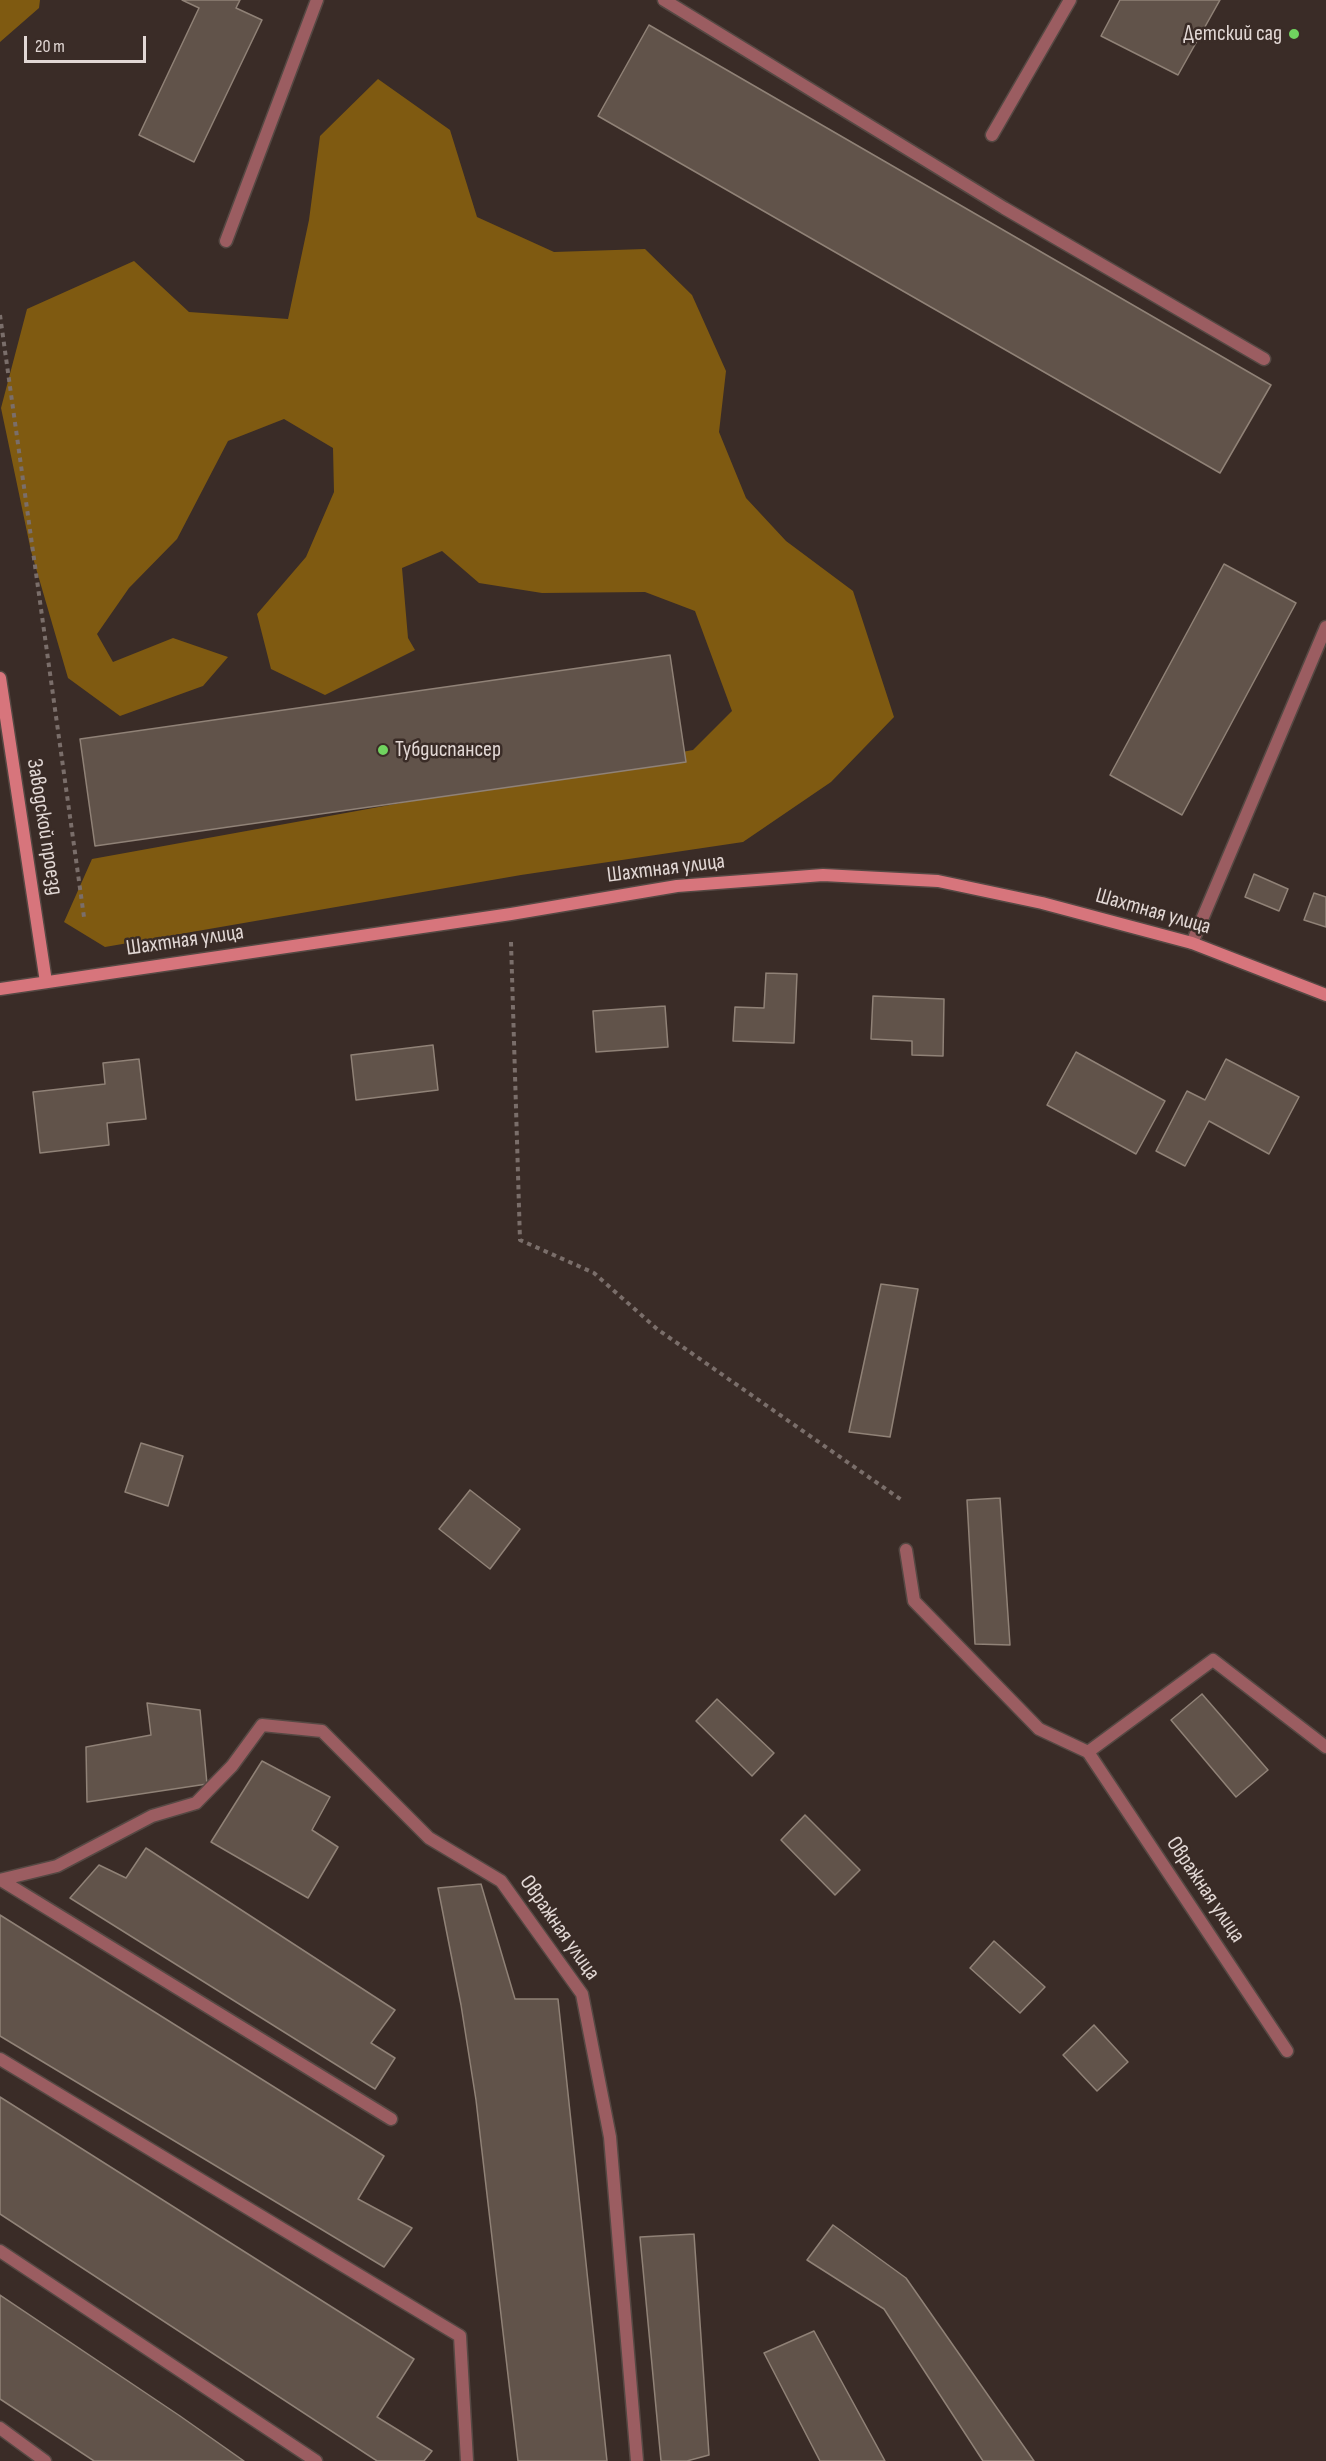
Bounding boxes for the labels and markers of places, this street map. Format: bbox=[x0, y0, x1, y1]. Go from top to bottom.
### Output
place label: Детский сад bbox=[1183, 21, 1282, 47]
marker: Детский сад bbox=[1287, 27, 1301, 41]
place label: Тубдиспансер bbox=[395, 737, 501, 763]
marker: Тубдиспансер bbox=[376, 743, 390, 757]

